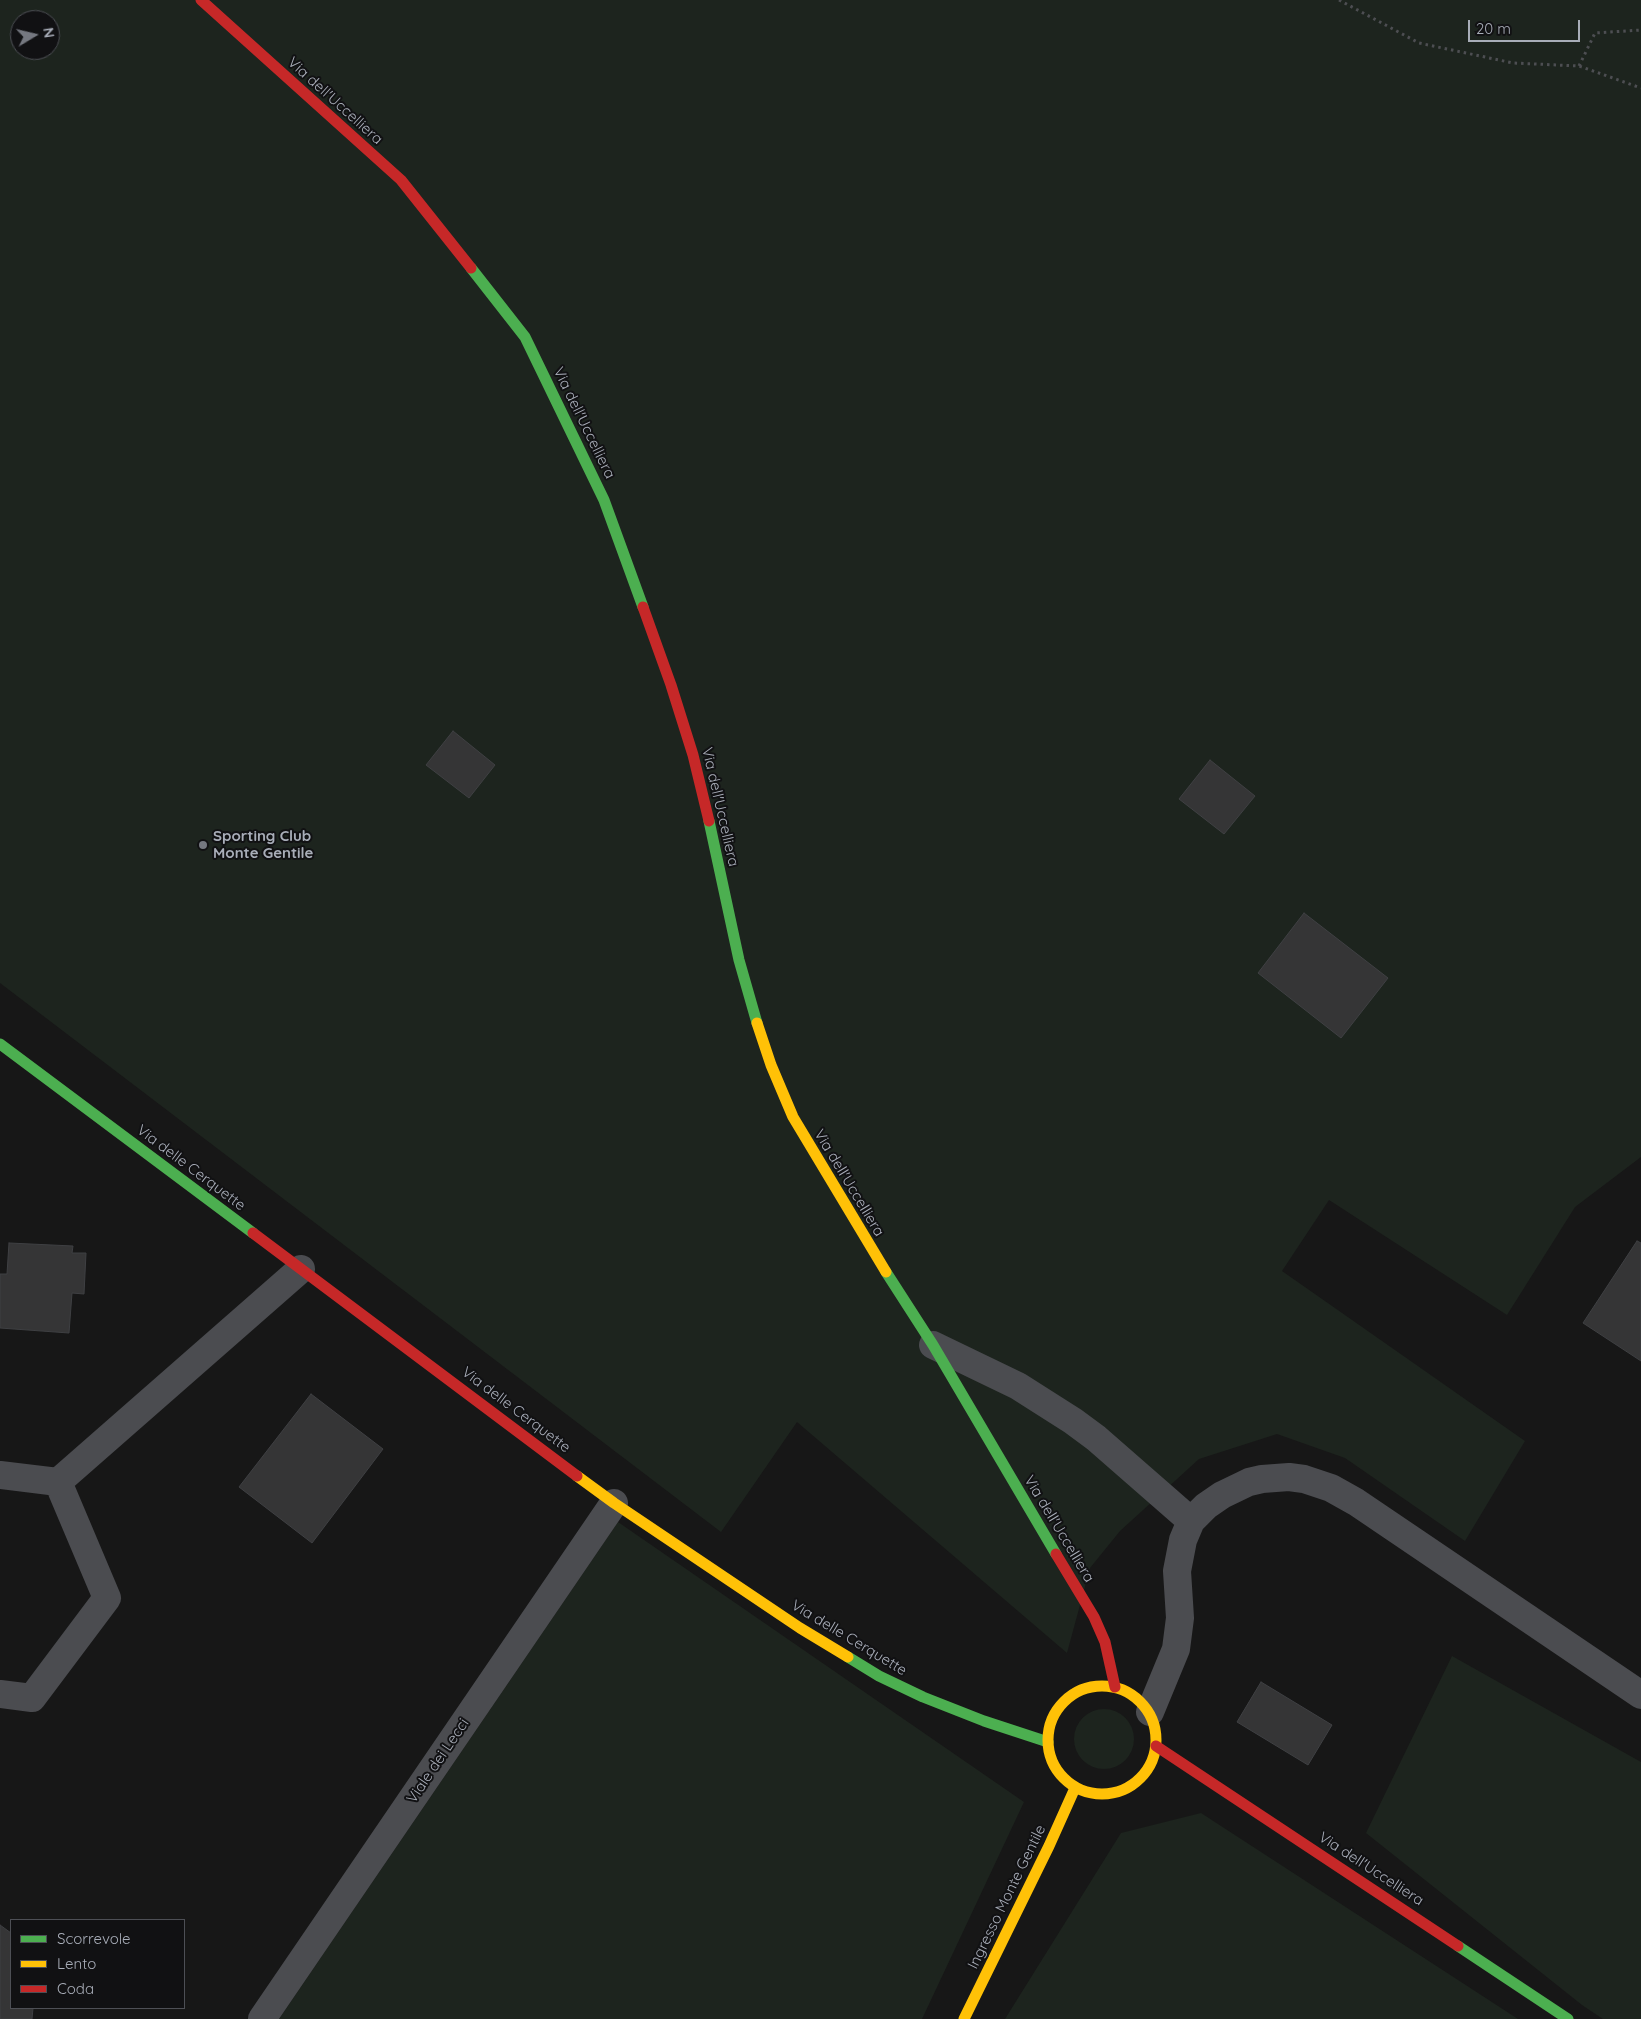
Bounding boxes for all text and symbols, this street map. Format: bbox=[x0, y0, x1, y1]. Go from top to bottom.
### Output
north arrow bbox=[10, 10, 60, 60]
scale bar bbox=[1471, 10, 1584, 42]
text: 20 m bbox=[1476, 19, 1511, 38]
text: N bbox=[39, 26, 59, 39]
street label: Via dell'Uccelliera bbox=[284, 54, 386, 148]
street label: Via dell'Uccelliera bbox=[549, 364, 619, 482]
street label: Via dell'Uccelliera bbox=[698, 746, 742, 868]
place label: Sporting Club Monte Gentile bbox=[213, 827, 313, 862]
marker: Sporting Club Monte Gentile bbox=[197, 839, 209, 851]
street label: Via delle Cerquette bbox=[133, 1121, 249, 1215]
street label: Via dell'Uccelliera bbox=[810, 1126, 888, 1240]
street label: Via delle Cerquette bbox=[458, 1363, 574, 1457]
street label: Via dell'Uccelliera bbox=[1020, 1472, 1098, 1586]
street label: Via delle Cerquette bbox=[788, 1596, 910, 1680]
street label: Viale dei Lecci bbox=[403, 1715, 473, 1807]
street label: Ingresso Monte Gentile bbox=[964, 1822, 1050, 1972]
street label: Via dell'Uccelliera bbox=[1315, 1828, 1427, 1910]
legend bbox=[10, 1919, 185, 2009]
text: Scorrevole bbox=[57, 1929, 131, 1948]
text: Lento bbox=[57, 1954, 96, 1973]
text: Coda bbox=[57, 1979, 94, 1998]

